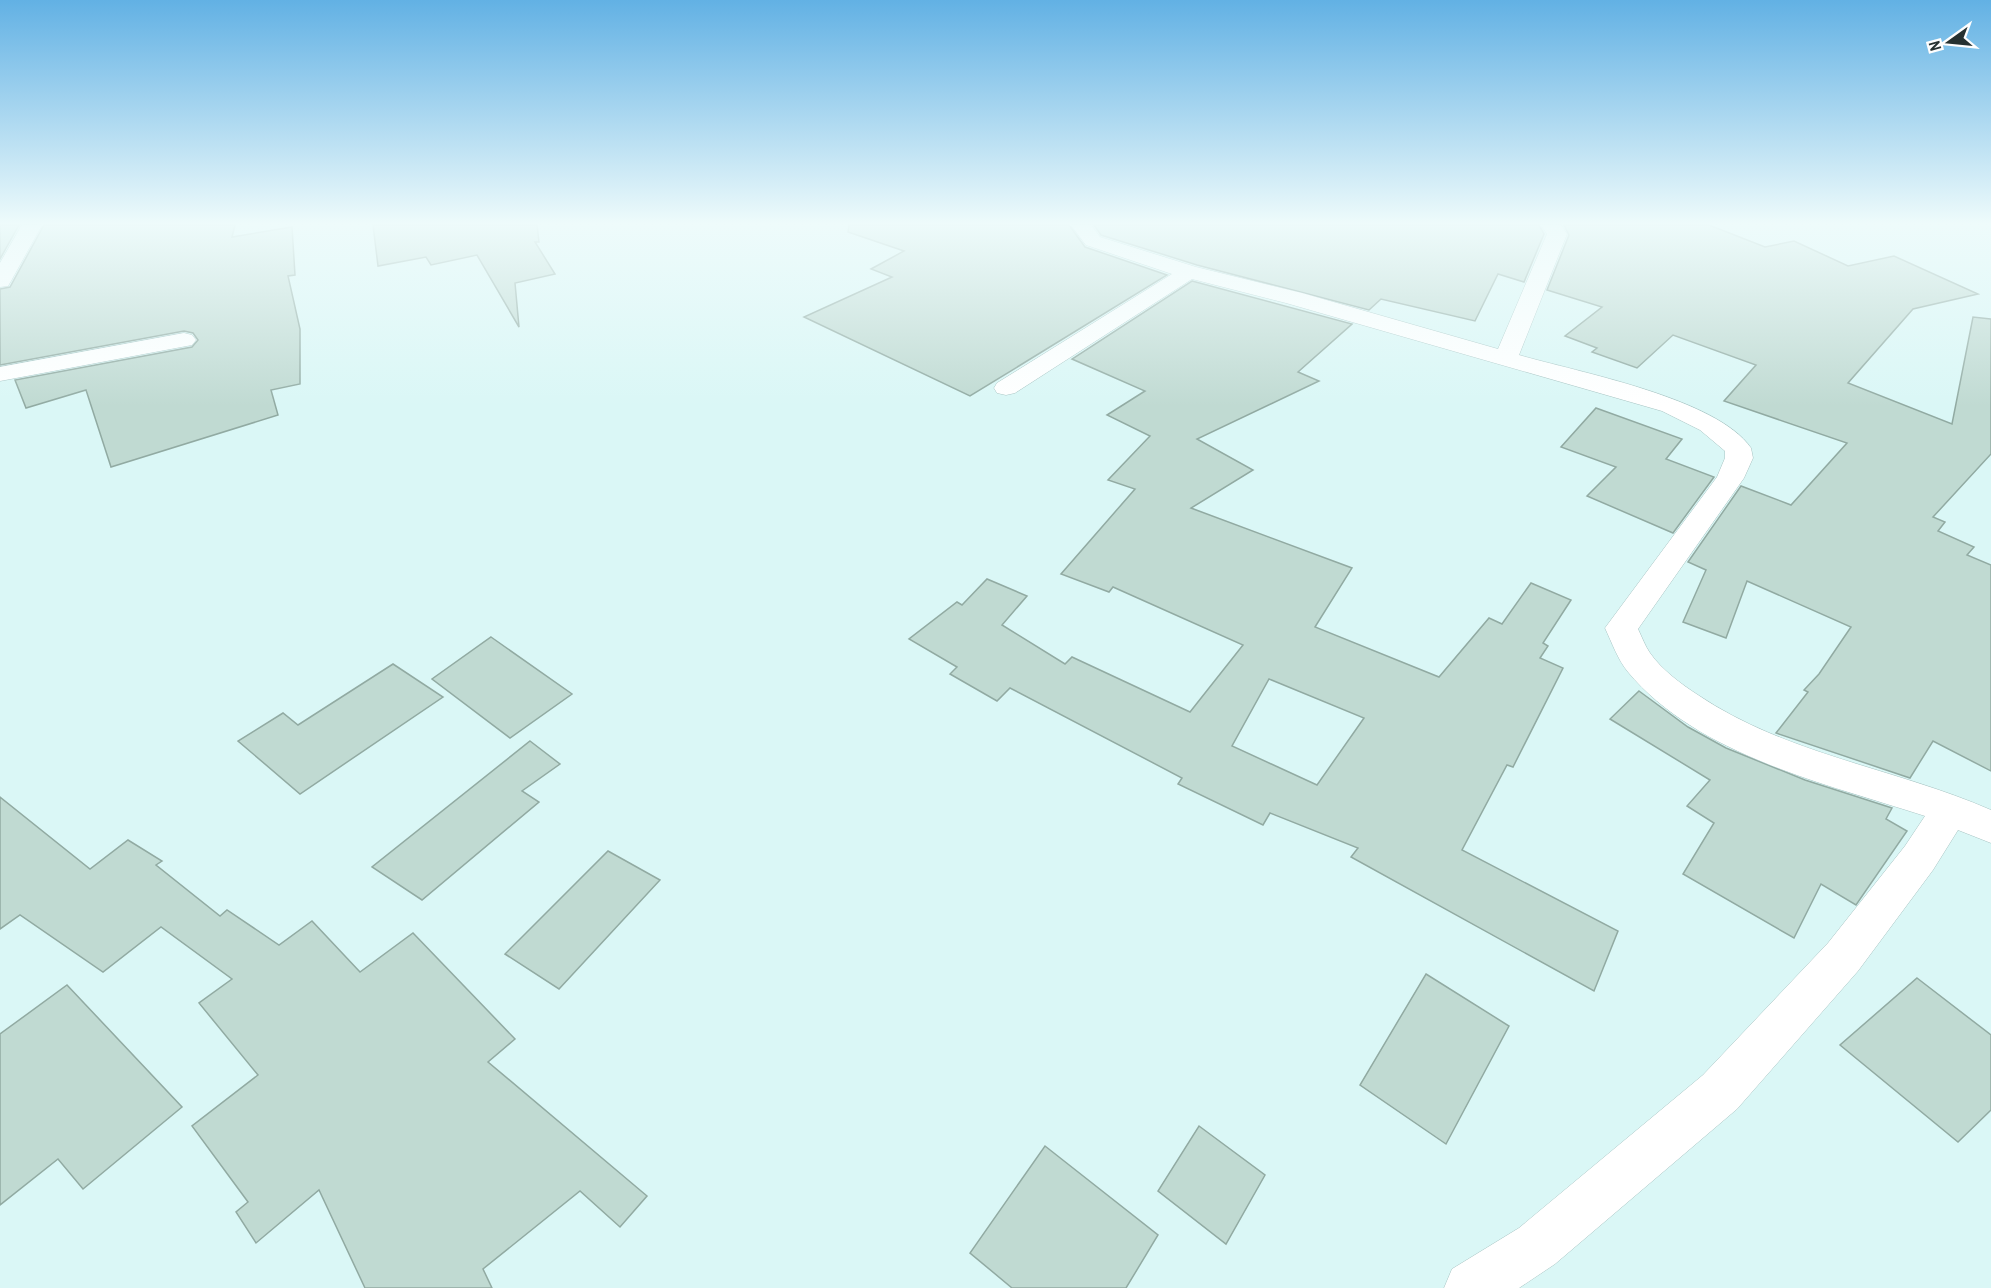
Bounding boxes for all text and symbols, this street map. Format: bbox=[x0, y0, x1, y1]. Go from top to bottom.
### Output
north arrow bbox=[1919, 12, 1979, 72]
text: N bbox=[1923, 38, 1946, 53]

